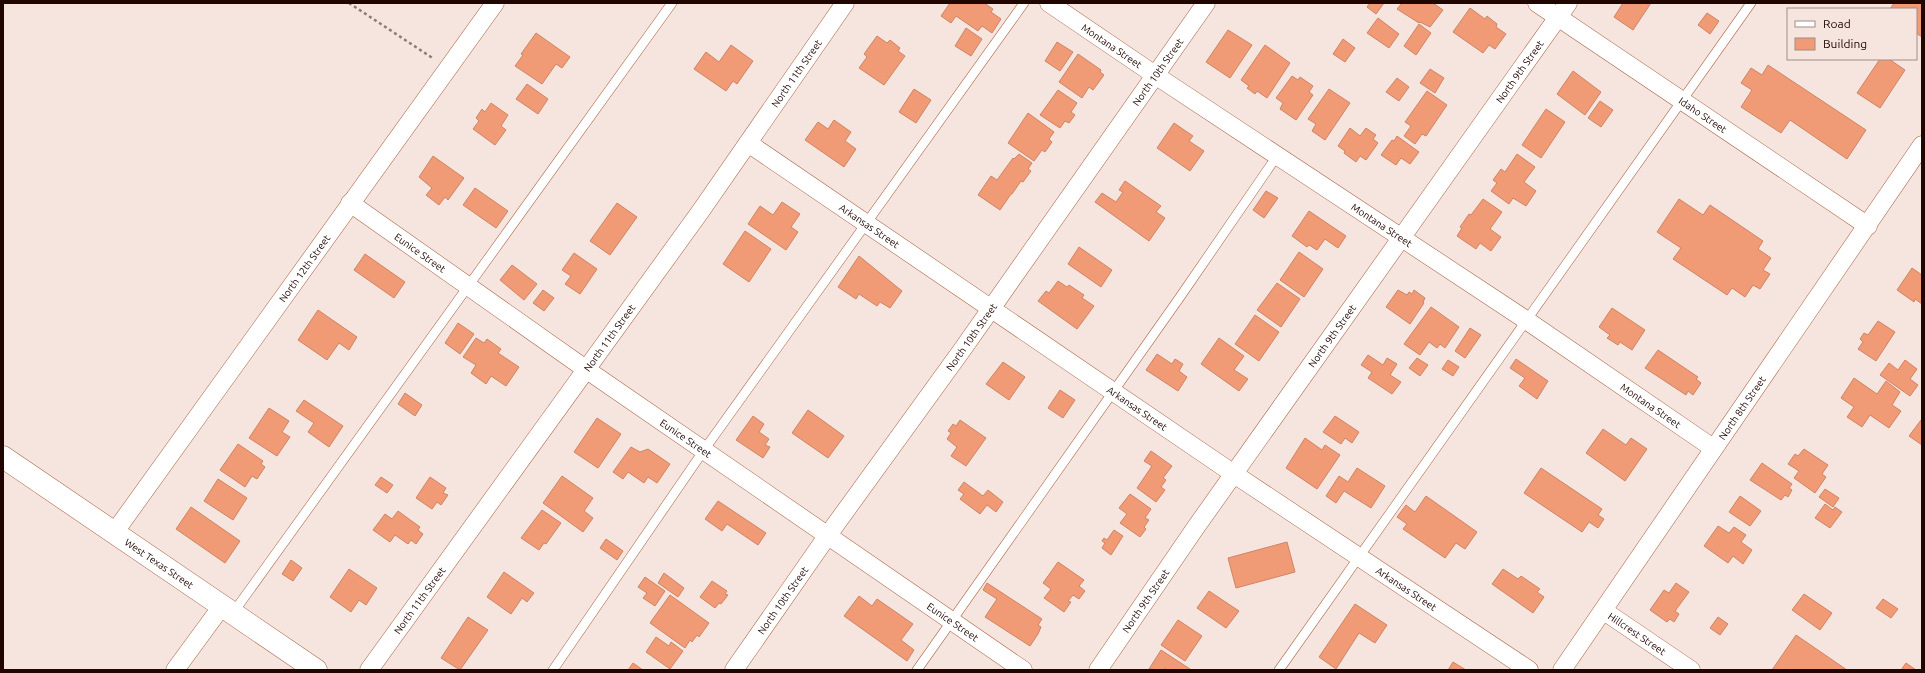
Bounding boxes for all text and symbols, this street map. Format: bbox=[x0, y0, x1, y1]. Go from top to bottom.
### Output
legend bbox=[1787, 8, 1917, 60]
text: Road bbox=[1823, 17, 1851, 30]
street label: Montana Street bbox=[1079, 22, 1144, 70]
street label: North 10th Street bbox=[1131, 36, 1186, 108]
street label: North 11th Street bbox=[769, 37, 824, 109]
text: Building bbox=[1823, 37, 1867, 50]
street label: North 9th Street bbox=[1494, 38, 1546, 105]
street label: Idaho Street bbox=[1677, 95, 1729, 135]
street label: Montana Street bbox=[1349, 201, 1414, 249]
street label: Arkansas Street bbox=[837, 202, 901, 251]
street label: Eunice Street bbox=[392, 231, 448, 275]
street label: North 12th Street bbox=[277, 233, 333, 304]
street label: North 10th Street bbox=[944, 301, 999, 373]
street label: North 11th Street bbox=[582, 302, 637, 374]
street label: North 9th Street bbox=[1306, 302, 1358, 369]
street label: North 8th Street bbox=[1717, 374, 1768, 442]
street label: Montana Street bbox=[1618, 381, 1683, 430]
street label: Arkansas Street bbox=[1105, 384, 1169, 433]
street label: Eunice Street bbox=[658, 417, 713, 460]
street label: West Texas Street bbox=[123, 537, 195, 591]
street label: North 11th Street bbox=[392, 565, 448, 636]
street label: North 10th Street bbox=[756, 565, 810, 636]
street label: Arkansas Street bbox=[1374, 565, 1438, 613]
street label: North 9th Street bbox=[1120, 567, 1171, 635]
street label: Eunice Street bbox=[925, 601, 980, 644]
street label: Hillcrest Street bbox=[1606, 610, 1668, 657]

